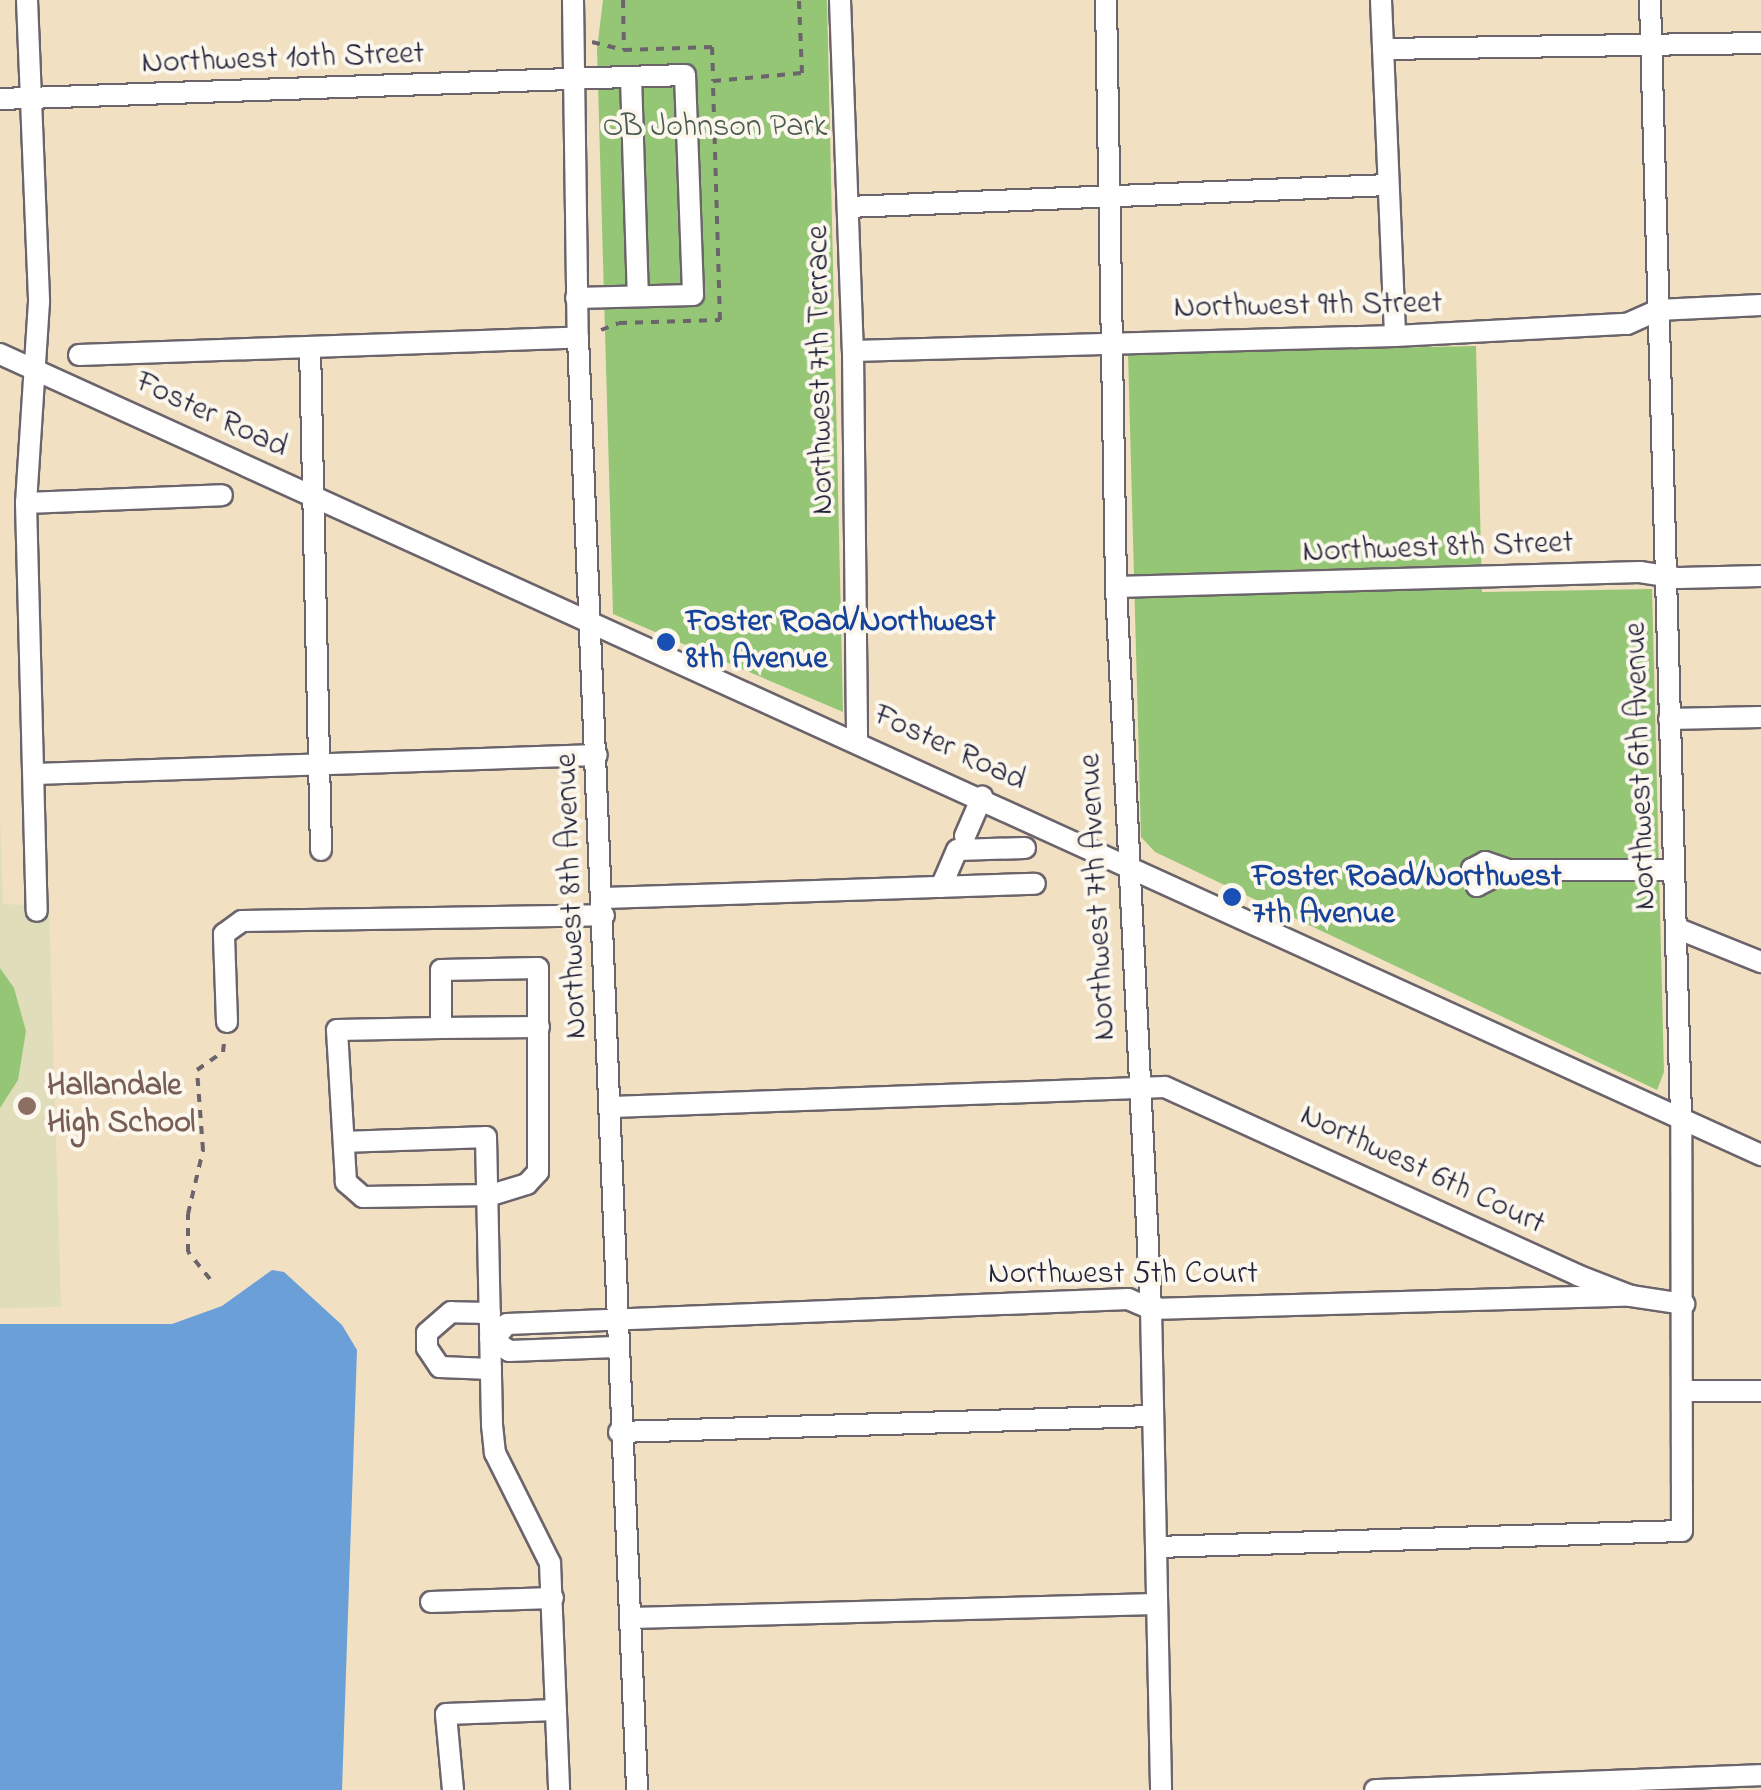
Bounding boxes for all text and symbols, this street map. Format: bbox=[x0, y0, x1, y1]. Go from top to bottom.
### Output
street label: Northwest 10th Street bbox=[141, 36, 425, 84]
park label: OB Johnson Park bbox=[602, 109, 828, 147]
street label: Northwest 7th Terrace bbox=[800, 225, 844, 515]
street label: Northwest 9th Street bbox=[1173, 285, 1443, 329]
street label: Foster Road bbox=[129, 364, 293, 468]
street label: Northwest 8th Street bbox=[1302, 525, 1574, 573]
place label: Foster Road/Northwest 8th Avenue bbox=[686, 605, 996, 680]
street label: Northwest 6th Avenue bbox=[1618, 621, 1666, 911]
marker: Foster Road/Northwest 8th Avenue bbox=[655, 631, 677, 653]
street label: Foster Road bbox=[867, 697, 1031, 801]
street label: Northwest 8th Avenue bbox=[549, 752, 597, 1040]
street label: Northwest 7th Avenue bbox=[1072, 753, 1126, 1041]
place label: Foster Road/Northwest 7th Avenue bbox=[1252, 860, 1562, 935]
marker: Foster Road/Northwest 7th Avenue bbox=[1221, 886, 1243, 908]
place label: Hallandale High School bbox=[47, 1069, 195, 1144]
marker: Hallandale High School bbox=[16, 1095, 38, 1117]
street label: Northwest 6th Court bbox=[1294, 1097, 1550, 1245]
street label: Northwest 5th Court bbox=[988, 1256, 1258, 1294]

